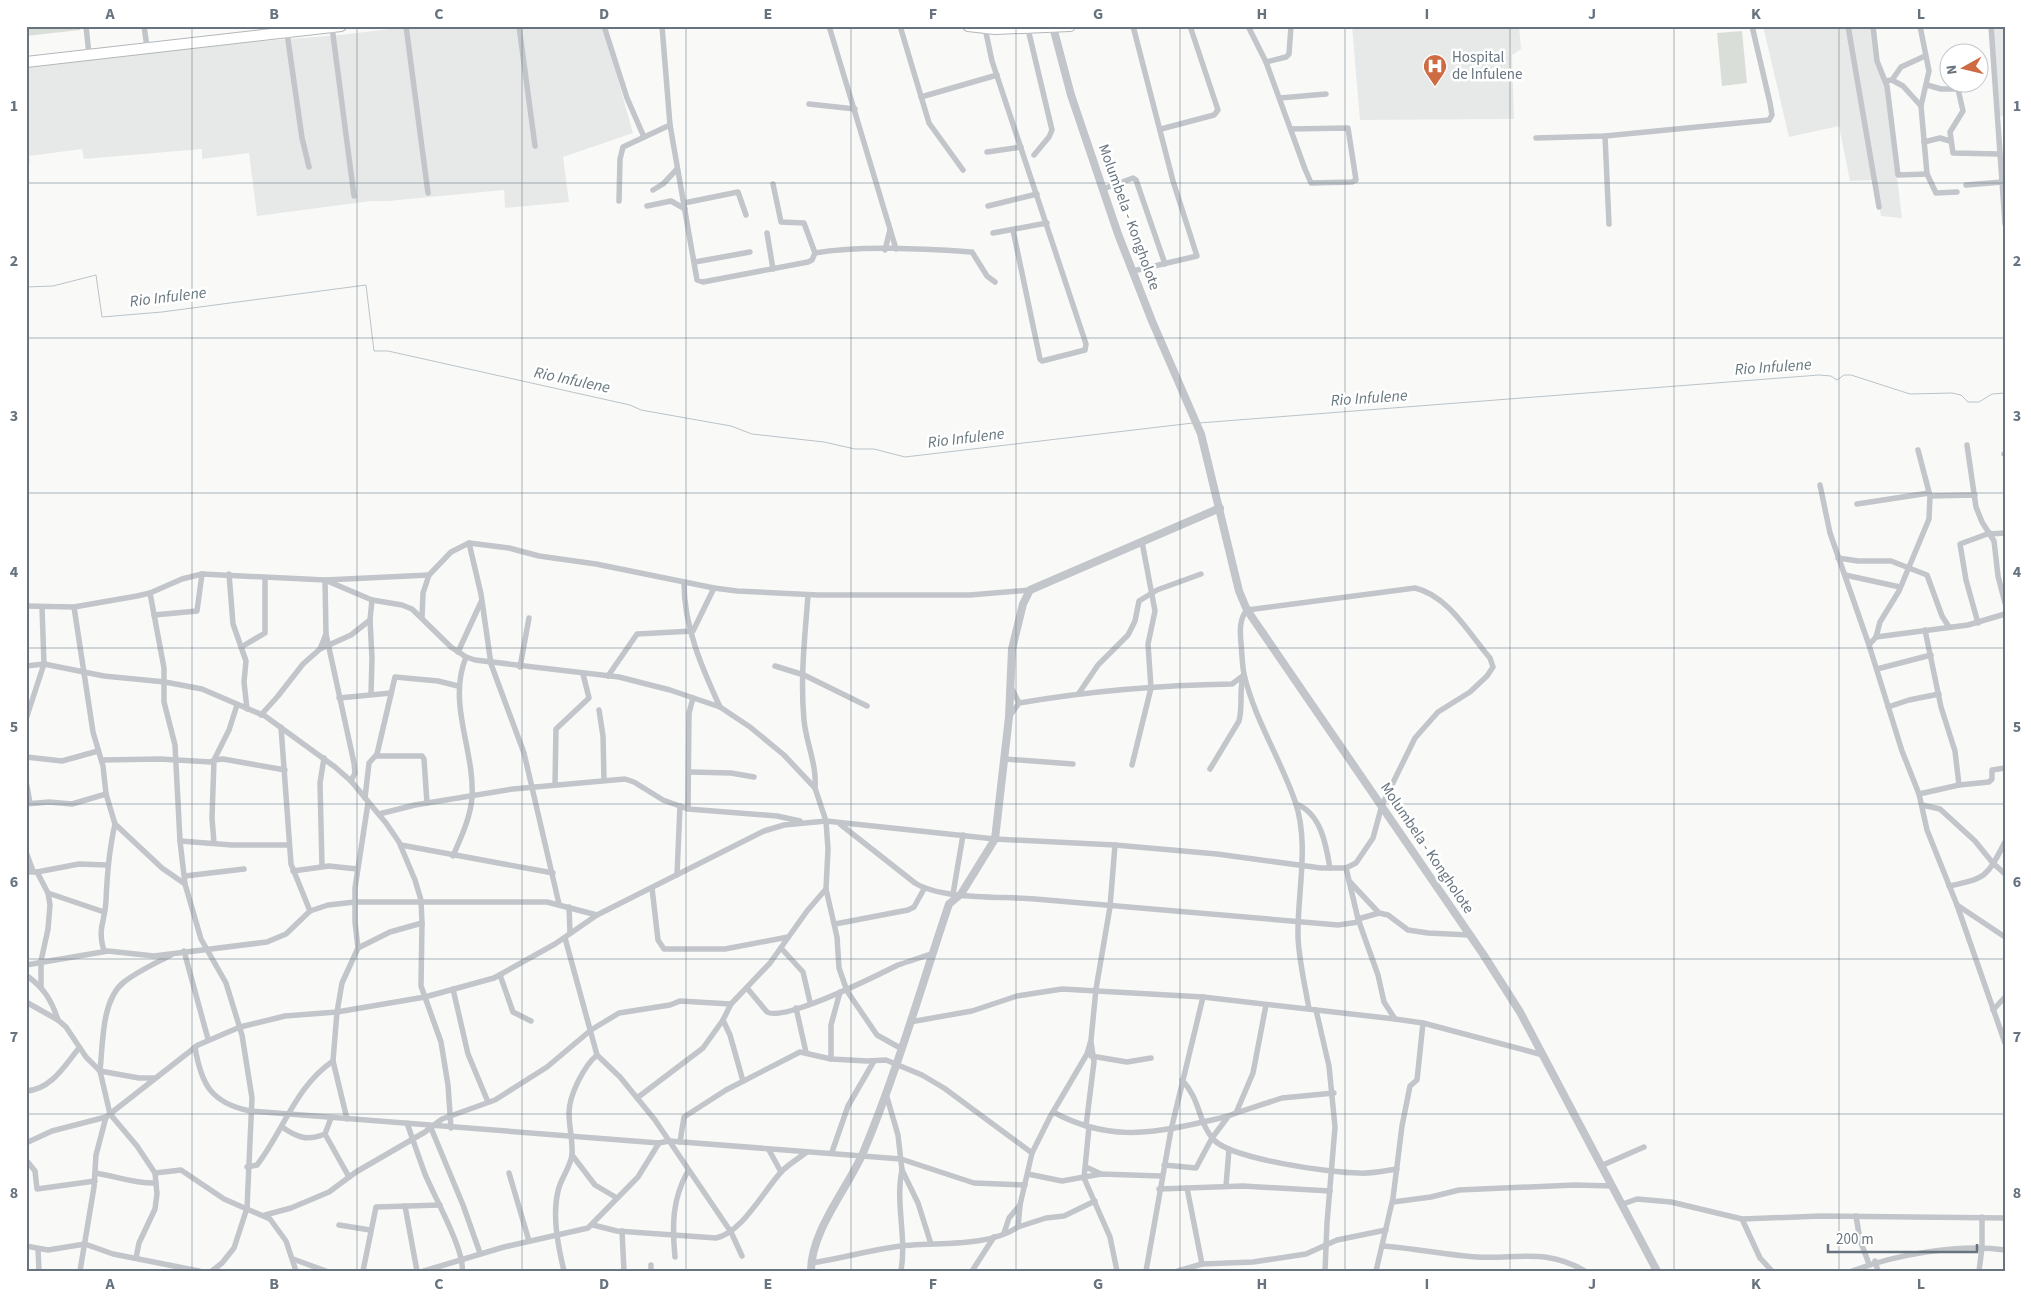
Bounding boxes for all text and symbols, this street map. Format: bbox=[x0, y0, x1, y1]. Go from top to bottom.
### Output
text: A bbox=[104, 3, 115, 25]
text: B bbox=[269, 3, 279, 25]
text: C bbox=[434, 3, 444, 25]
text: D bbox=[599, 3, 609, 25]
text: E bbox=[764, 3, 772, 25]
text: F bbox=[929, 3, 937, 25]
text: G bbox=[1093, 3, 1103, 25]
text: H bbox=[1257, 3, 1267, 25]
text: I bbox=[1425, 3, 1429, 25]
text: J bbox=[1588, 3, 1596, 25]
text: K bbox=[1751, 3, 1761, 25]
text: L bbox=[1917, 3, 1925, 25]
north arrow bbox=[1938, 42, 1988, 92]
place label: Hospital de Infulene bbox=[1452, 47, 1522, 85]
hospital icon: Hospital de Infulene bbox=[1422, 53, 1448, 87]
text: N bbox=[1942, 64, 1963, 76]
text: 1 bbox=[10, 95, 18, 117]
text: 1 bbox=[2013, 95, 2021, 117]
street label: Molumbela - Kongholote bbox=[1093, 141, 1165, 293]
text: 2 bbox=[10, 250, 18, 272]
text: 2 bbox=[2013, 250, 2021, 272]
water label: Rio Infulene bbox=[128, 281, 208, 313]
water label: Rio Infulene bbox=[1734, 353, 1813, 381]
water label: Rio Infulene bbox=[532, 361, 612, 399]
water label: Rio Infulene bbox=[1330, 384, 1409, 412]
text: 3 bbox=[10, 405, 18, 427]
text: 3 bbox=[2013, 405, 2021, 427]
water label: Rio Infulene bbox=[926, 422, 1006, 454]
text: 4 bbox=[10, 561, 19, 583]
text: 4 bbox=[2013, 561, 2022, 583]
text: 5 bbox=[10, 716, 18, 738]
text: 5 bbox=[2013, 716, 2021, 738]
street label: Molumbela - Kongholote bbox=[1375, 778, 1479, 918]
text: 6 bbox=[10, 871, 18, 893]
text: 6 bbox=[2013, 871, 2021, 893]
text: 7 bbox=[10, 1026, 18, 1048]
text: 7 bbox=[2013, 1026, 2021, 1048]
text: 8 bbox=[10, 1182, 18, 1204]
text: 8 bbox=[2013, 1182, 2021, 1204]
scale bar bbox=[1828, 1222, 1977, 1254]
text: 200 m bbox=[1836, 1229, 1874, 1250]
text: A bbox=[104, 1273, 115, 1295]
text: B bbox=[269, 1273, 279, 1295]
text: C bbox=[434, 1273, 444, 1295]
text: D bbox=[599, 1273, 609, 1295]
text: E bbox=[764, 1273, 772, 1295]
text: F bbox=[929, 1273, 937, 1295]
text: G bbox=[1093, 1273, 1103, 1295]
text: H bbox=[1257, 1273, 1267, 1295]
text: I bbox=[1425, 1273, 1429, 1295]
text: J bbox=[1588, 1273, 1596, 1295]
text: K bbox=[1751, 1273, 1761, 1295]
text: L bbox=[1917, 1273, 1925, 1295]

